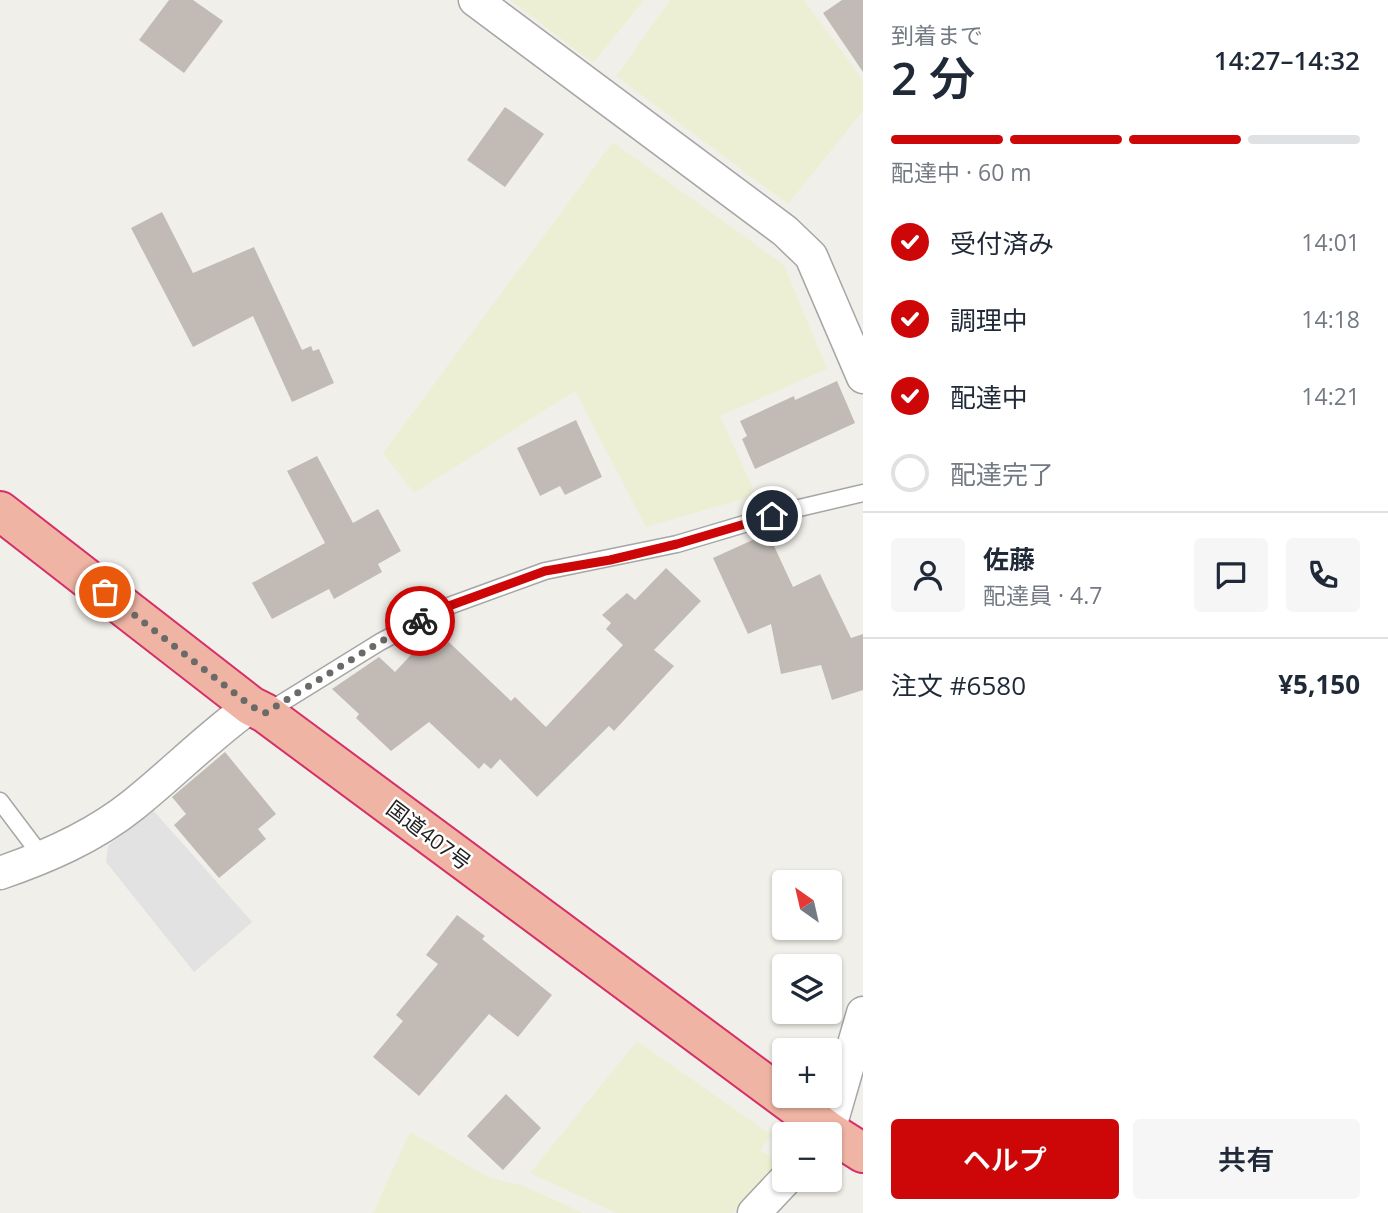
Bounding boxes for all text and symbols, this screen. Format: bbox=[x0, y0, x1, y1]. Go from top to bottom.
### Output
text: 到着まで bbox=[891, 19, 983, 51]
text: 14:27–14:32 bbox=[1214, 42, 1360, 78]
text: 2 分 bbox=[891, 46, 975, 108]
text: 配達中 · 60 m bbox=[891, 156, 1032, 188]
icon: check bbox=[891, 223, 929, 261]
text: 受付済み bbox=[950, 225, 1054, 261]
text: 14:01 bbox=[1301, 226, 1360, 258]
icon: check bbox=[891, 300, 929, 338]
text: 調理中 bbox=[950, 302, 1028, 338]
text: 14:18 bbox=[1301, 303, 1360, 335]
icon: check bbox=[891, 377, 929, 415]
text: 配達中 bbox=[950, 379, 1028, 415]
text: 14:21 bbox=[1301, 380, 1360, 412]
text: 配達完了 bbox=[950, 456, 1054, 492]
pin bbox=[742, 486, 802, 546]
icon: home bbox=[753, 497, 791, 535]
button: person bbox=[891, 538, 965, 612]
button: chat bbox=[1194, 538, 1268, 612]
button: phone bbox=[1286, 538, 1360, 612]
text: 佐藤 bbox=[983, 541, 1035, 577]
pin bbox=[75, 562, 135, 622]
icon: bag bbox=[86, 573, 124, 611]
text: 配達員 · 4.7 bbox=[983, 579, 1102, 611]
courier bbox=[385, 586, 455, 656]
icon: bike bbox=[401, 602, 439, 640]
text: ¥5,150 bbox=[1278, 666, 1360, 702]
text: 注文 #6580 bbox=[891, 667, 1026, 703]
street label: 国道407号 bbox=[381, 794, 477, 876]
north arrow bbox=[772, 870, 842, 940]
map controls bbox=[772, 870, 842, 1192]
button: layers bbox=[772, 954, 842, 1024]
button: + bbox=[772, 1038, 842, 1108]
button: ヘルプ bbox=[891, 1119, 1119, 1199]
button: 共有 bbox=[1133, 1119, 1360, 1199]
button: − bbox=[772, 1122, 842, 1192]

